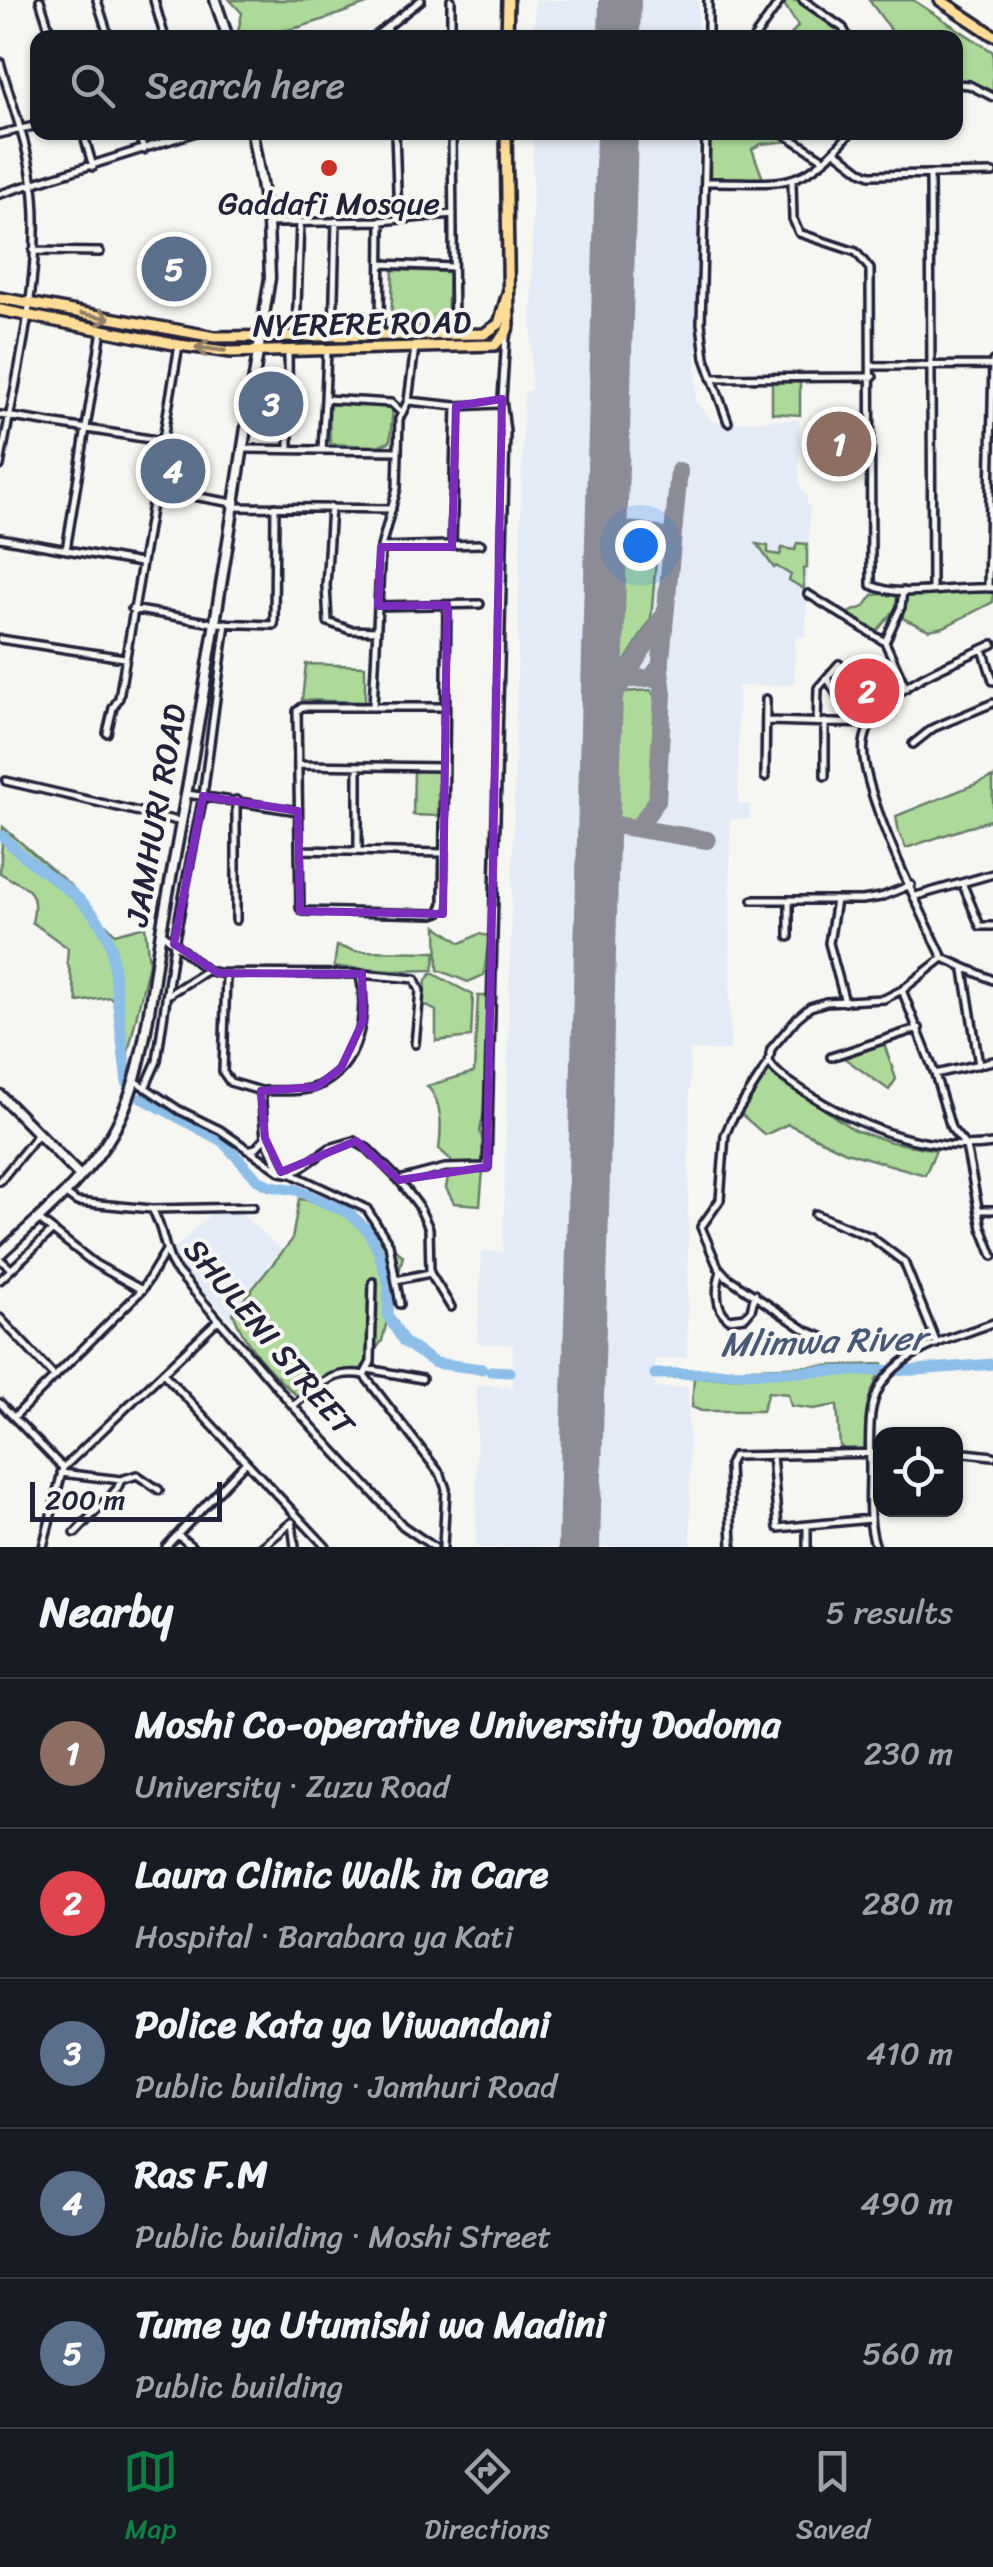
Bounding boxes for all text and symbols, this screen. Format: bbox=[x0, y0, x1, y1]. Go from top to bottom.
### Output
search box bbox=[30, 30, 963, 140]
text: Search here bbox=[145, 52, 345, 119]
icon: search bbox=[65, 58, 120, 113]
marker: Gaddafi Mosque bbox=[318, 157, 340, 179]
place label: Gaddafi Mosque bbox=[218, 175, 440, 232]
pin: 5 bbox=[142, 232, 206, 306]
street label: NYERERE ROAD bbox=[252, 294, 472, 354]
one-way arrow bbox=[79, 307, 112, 326]
one-way arrow bbox=[194, 339, 226, 358]
pin: 3 bbox=[238, 366, 304, 442]
pin: 1 bbox=[806, 406, 872, 482]
pin: 4 bbox=[140, 434, 206, 508]
your location bbox=[615, 520, 666, 571]
pin: 2 bbox=[834, 654, 900, 728]
street label: JAMHURI ROAD bbox=[108, 699, 204, 932]
street label: SHULENI STREET bbox=[169, 1225, 371, 1451]
water label: Mlimwa River bbox=[719, 1306, 933, 1376]
map controls bbox=[873, 1427, 963, 1517]
button: locate bbox=[873, 1427, 963, 1517]
text: 200 m bbox=[45, 1475, 125, 1524]
scale bar bbox=[30, 1477, 222, 1522]
text: Nearby bbox=[40, 1575, 173, 1649]
text: 5 results bbox=[826, 1584, 953, 1641]
text: Moshi Co-operative University Dodoma bbox=[135, 1691, 781, 1758]
text: 1 bbox=[66, 1725, 79, 1782]
text: 230 m bbox=[864, 1725, 953, 1782]
text: University · Zuzu Road bbox=[135, 1758, 449, 1815]
text: Laura Clinic Walk in Care bbox=[135, 1841, 548, 1908]
text: 2 bbox=[63, 1875, 82, 1932]
text: 280 m bbox=[862, 1875, 953, 1932]
text: Hospital · Barabara ya Kati bbox=[135, 1908, 513, 1965]
text: Police Kata ya Viwandani bbox=[135, 1991, 550, 2058]
text: 3 bbox=[64, 2025, 81, 2082]
text: 410 m bbox=[866, 2025, 953, 2082]
text: Public building · Jamhuri Road bbox=[135, 2058, 557, 2115]
text: Ras F.M bbox=[135, 2141, 267, 2208]
text: 4 bbox=[62, 2175, 83, 2232]
text: 490 m bbox=[860, 2175, 953, 2232]
text: Public building · Moshi Street bbox=[135, 2208, 551, 2265]
text: Tume ya Utumishi wa Madini bbox=[135, 2291, 606, 2358]
text: 5 bbox=[63, 2325, 82, 2382]
text: 560 m bbox=[862, 2325, 953, 2382]
text: Public building bbox=[135, 2358, 343, 2415]
tab: Map bbox=[123, 2444, 178, 2553]
tab: Directions bbox=[424, 2444, 550, 2553]
tab: Saved bbox=[796, 2444, 870, 2553]

